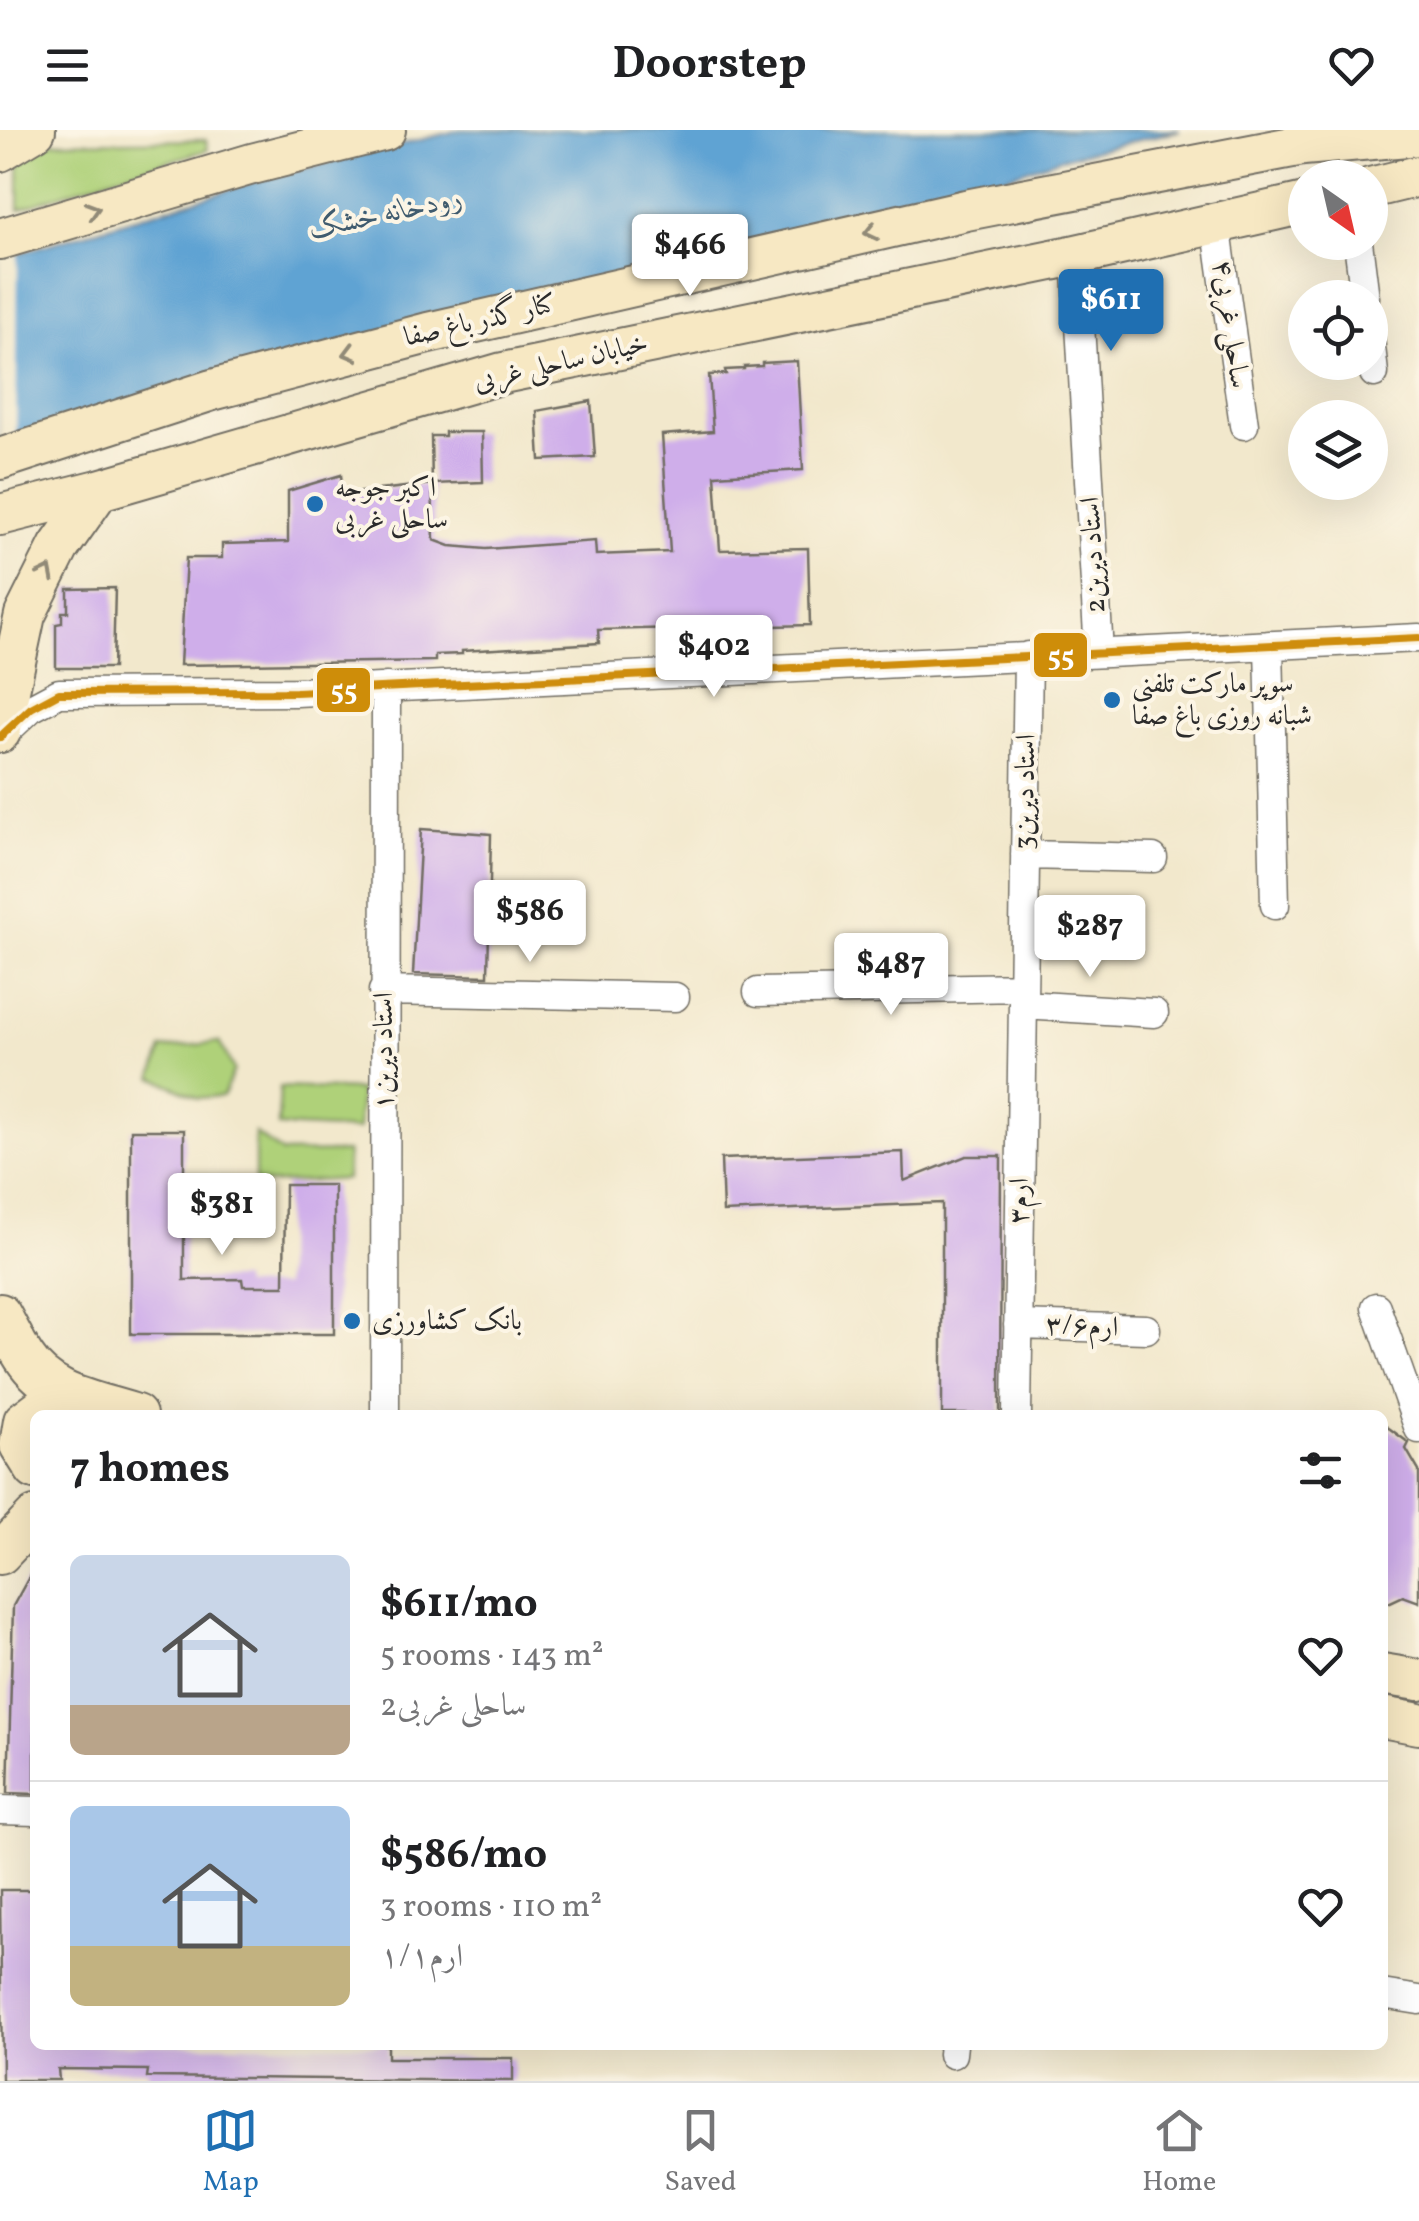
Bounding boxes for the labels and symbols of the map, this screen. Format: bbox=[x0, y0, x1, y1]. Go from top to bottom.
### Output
north arrow bbox=[1288, 160, 1388, 260]
water label: رودخانه خشک bbox=[306, 177, 466, 251]
one-way arrow bbox=[84, 201, 101, 222]
pin: $466 bbox=[631, 214, 749, 299]
one-way arrow bbox=[863, 220, 880, 241]
street label: ساحلی غربی۴ bbox=[1202, 257, 1258, 391]
pin: $611 bbox=[1052, 269, 1170, 354]
street label: کنار گذر باغ صفا bbox=[400, 283, 560, 359]
street label: خیابان ساحلی غربی bbox=[470, 324, 652, 402]
one-way arrow bbox=[342, 342, 359, 363]
place label: اکبر جوجه ساحلی غربی bbox=[335, 469, 448, 540]
marker: اکبر جوجه ساحلی غربی bbox=[304, 493, 326, 515]
street label: 2استاد دیرین bbox=[1071, 496, 1117, 614]
one-way arrow bbox=[34, 565, 54, 583]
pin: $402 bbox=[655, 615, 773, 700]
line badge: 55 bbox=[1032, 631, 1089, 679]
text: 55 bbox=[1048, 638, 1074, 677]
place label: سوپر مارکت تلفنی شبانه روزی باغ صفا bbox=[1132, 665, 1312, 738]
line badge: 55 bbox=[315, 666, 372, 714]
text: 55 bbox=[331, 672, 357, 711]
marker: سوپر مارکت تلفنی شبانه روزی باغ صفا bbox=[1101, 689, 1123, 711]
street label: 3استاد دیرین bbox=[1005, 734, 1047, 850]
pin: $586 bbox=[471, 880, 589, 965]
pin: $287 bbox=[1031, 895, 1149, 980]
pin: $487 bbox=[832, 933, 950, 1018]
street label: استاد دیرین۱ bbox=[365, 992, 404, 1110]
pin: $381 bbox=[163, 1173, 281, 1258]
street label: ارم۳ bbox=[1000, 1178, 1043, 1225]
place label: بانک کشاورزی bbox=[372, 1302, 522, 1341]
street label: ۳/۶ارم bbox=[1045, 1306, 1119, 1351]
marker: بانک کشاورزی bbox=[341, 1310, 363, 1332]

